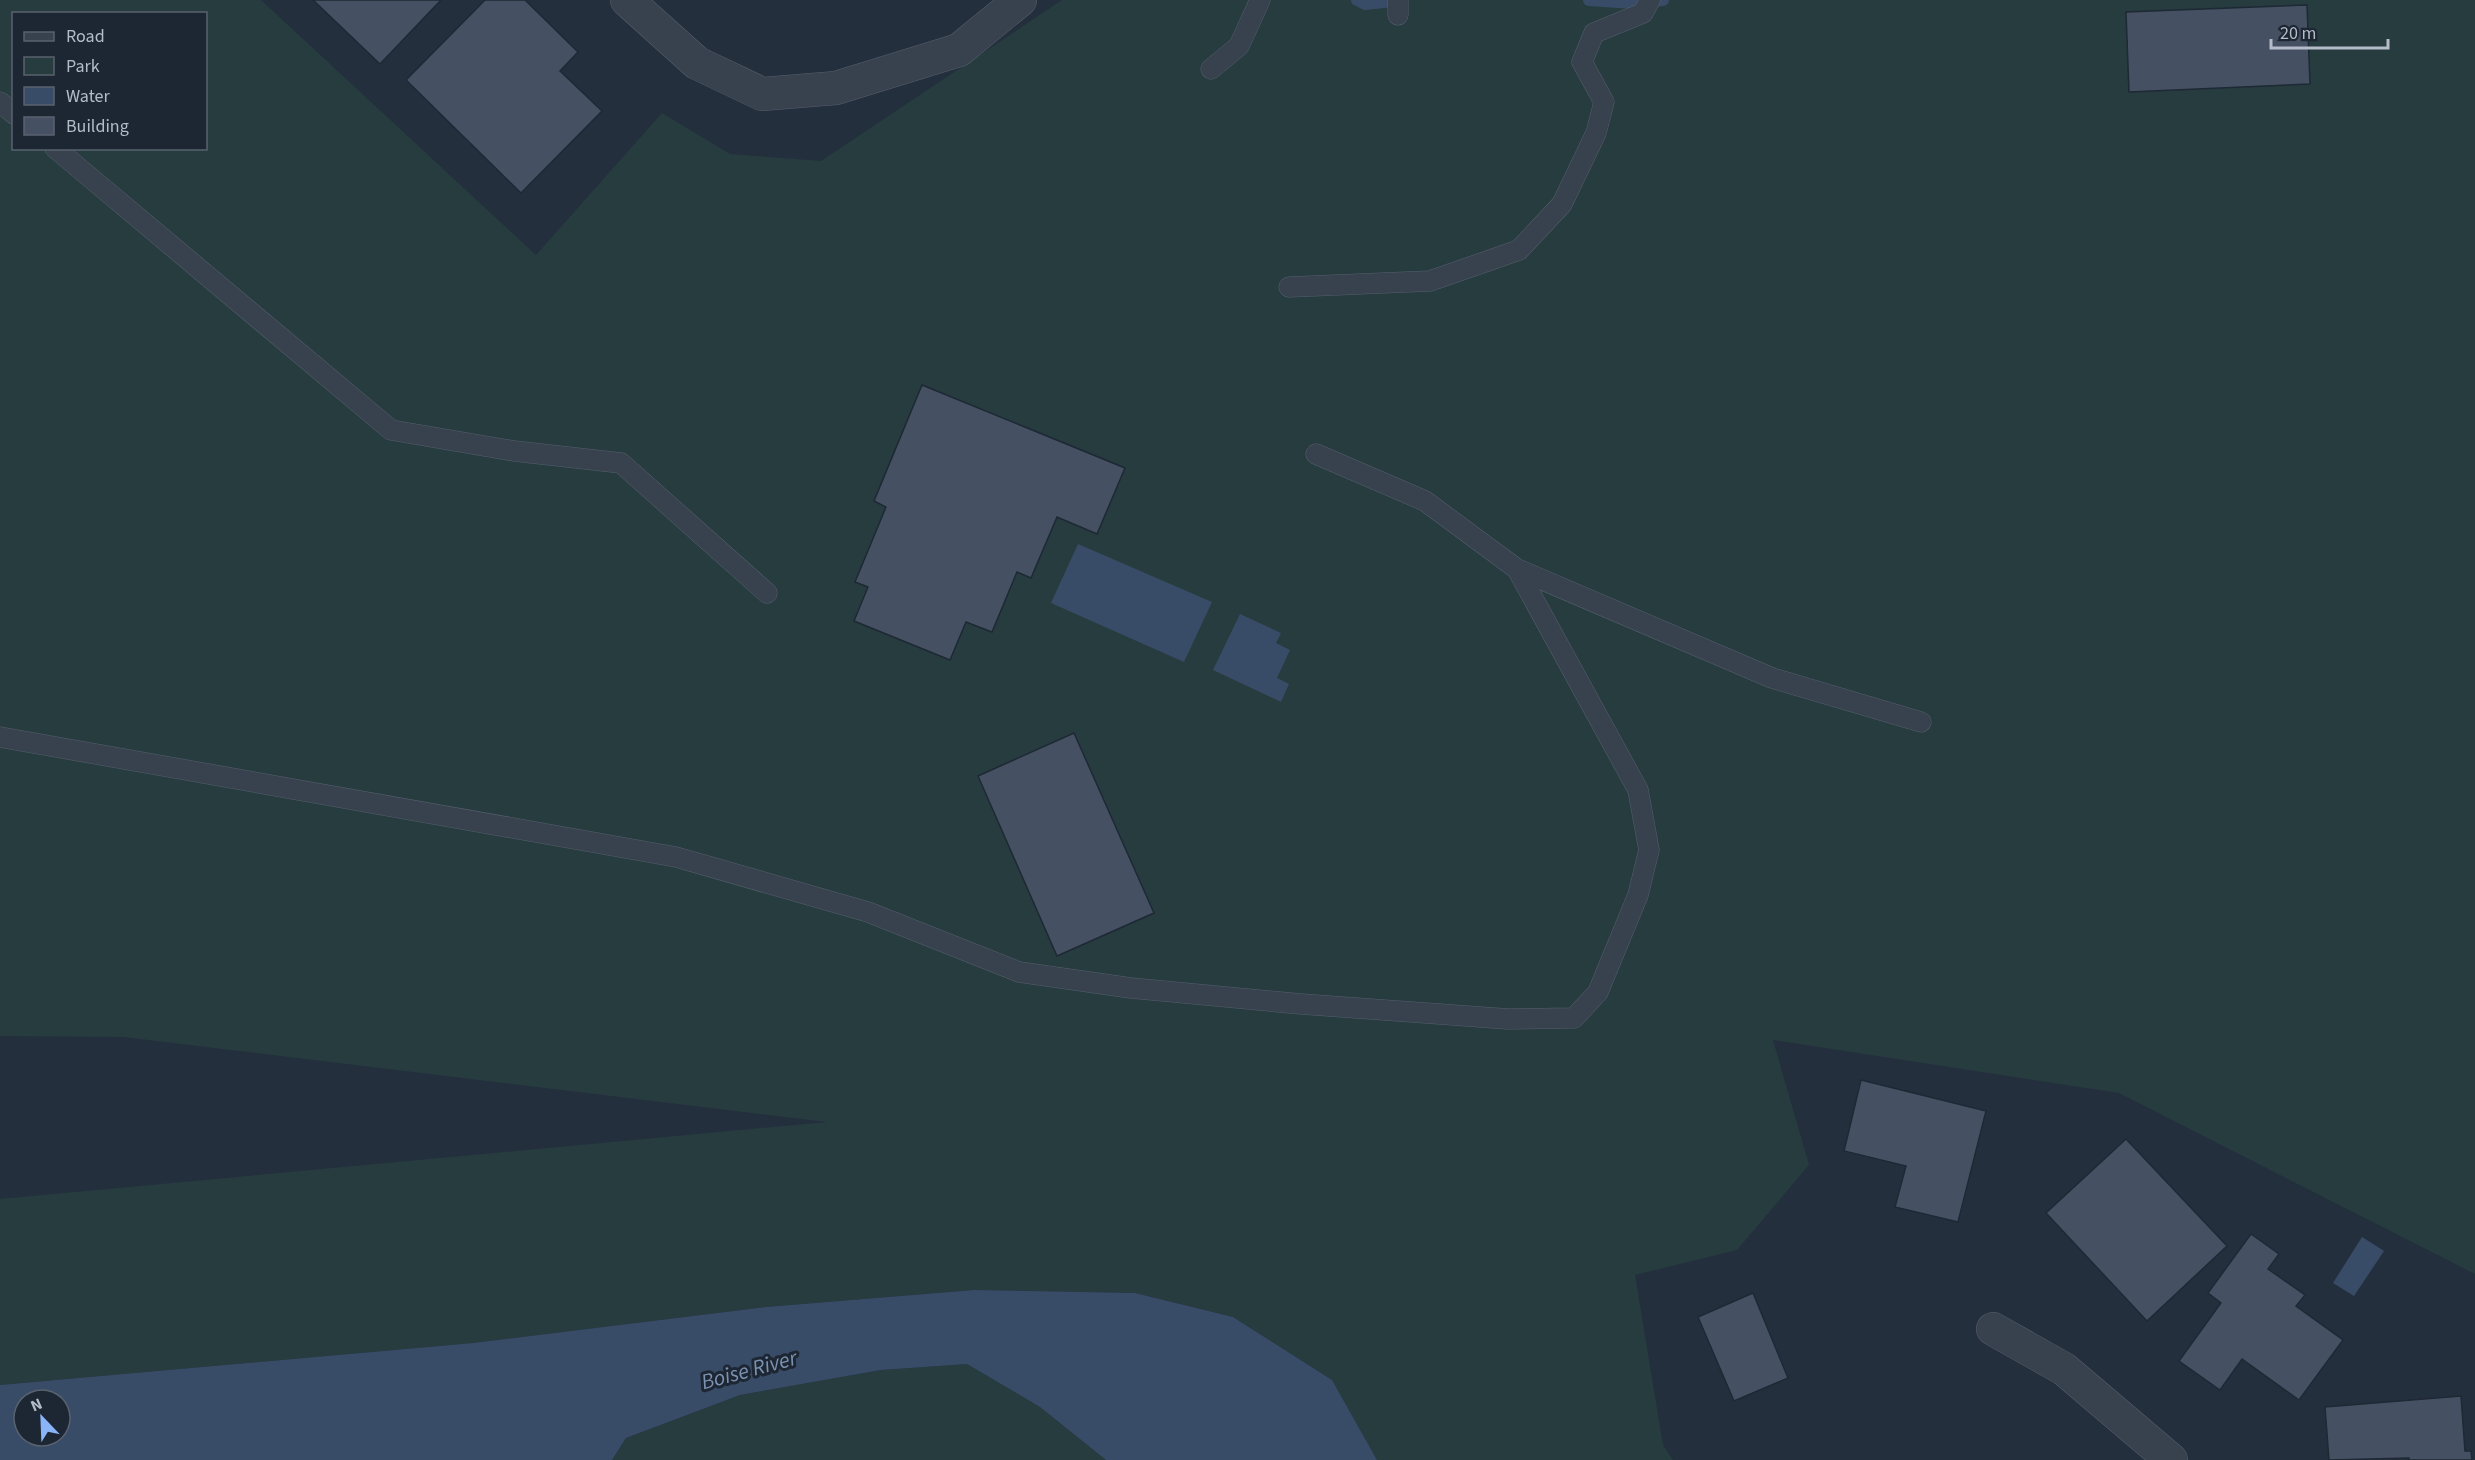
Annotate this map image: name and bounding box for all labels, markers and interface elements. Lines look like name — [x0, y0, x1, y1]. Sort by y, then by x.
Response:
legend — [12, 12, 207, 150]
scale bar — [2271, 12, 2388, 50]
text: 20 m — [2280, 21, 2316, 46]
text: Road — [66, 24, 105, 49]
text: Park — [66, 54, 100, 79]
text: Water — [66, 84, 110, 109]
text: Building — [66, 114, 129, 139]
water label: Boise River — [697, 1341, 802, 1398]
north arrow — [12, 1388, 72, 1448]
text: N — [27, 1393, 46, 1417]

